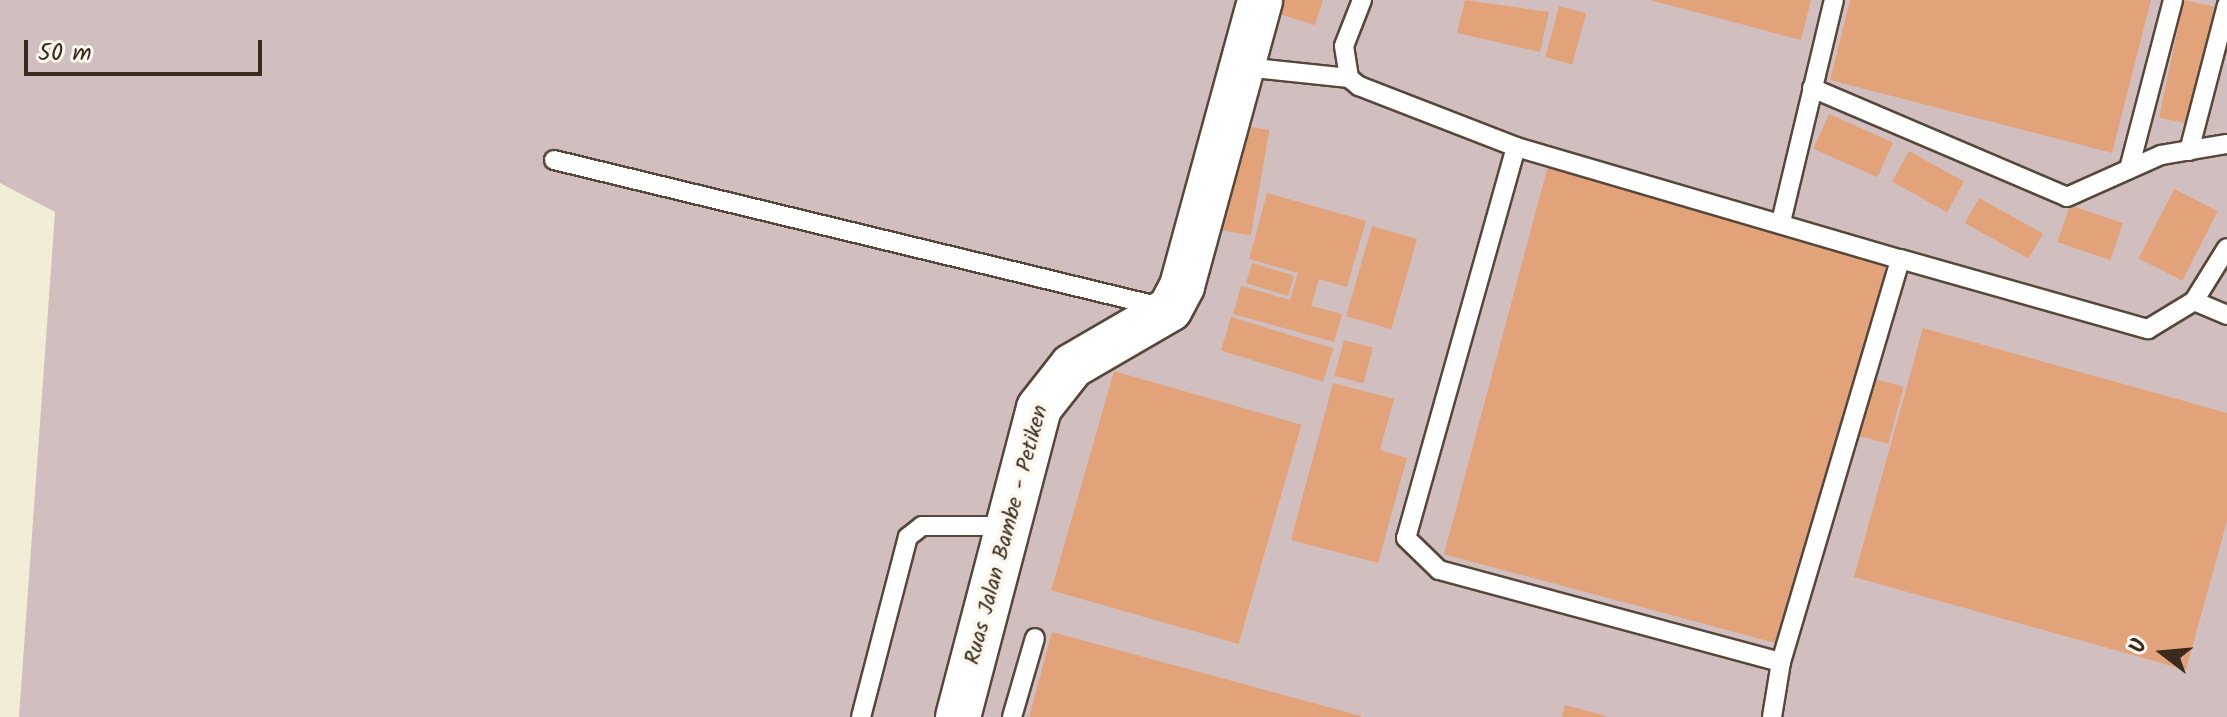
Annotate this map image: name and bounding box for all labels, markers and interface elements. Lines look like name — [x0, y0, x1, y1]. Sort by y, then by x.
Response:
scale bar — [28, 24, 266, 74]
text: 50 m — [38, 34, 92, 73]
street label: Ruas Jalan Bambe - Petiken — [960, 402, 1054, 668]
north arrow — [2123, 613, 2203, 693]
text: U — [2121, 635, 2158, 657]

